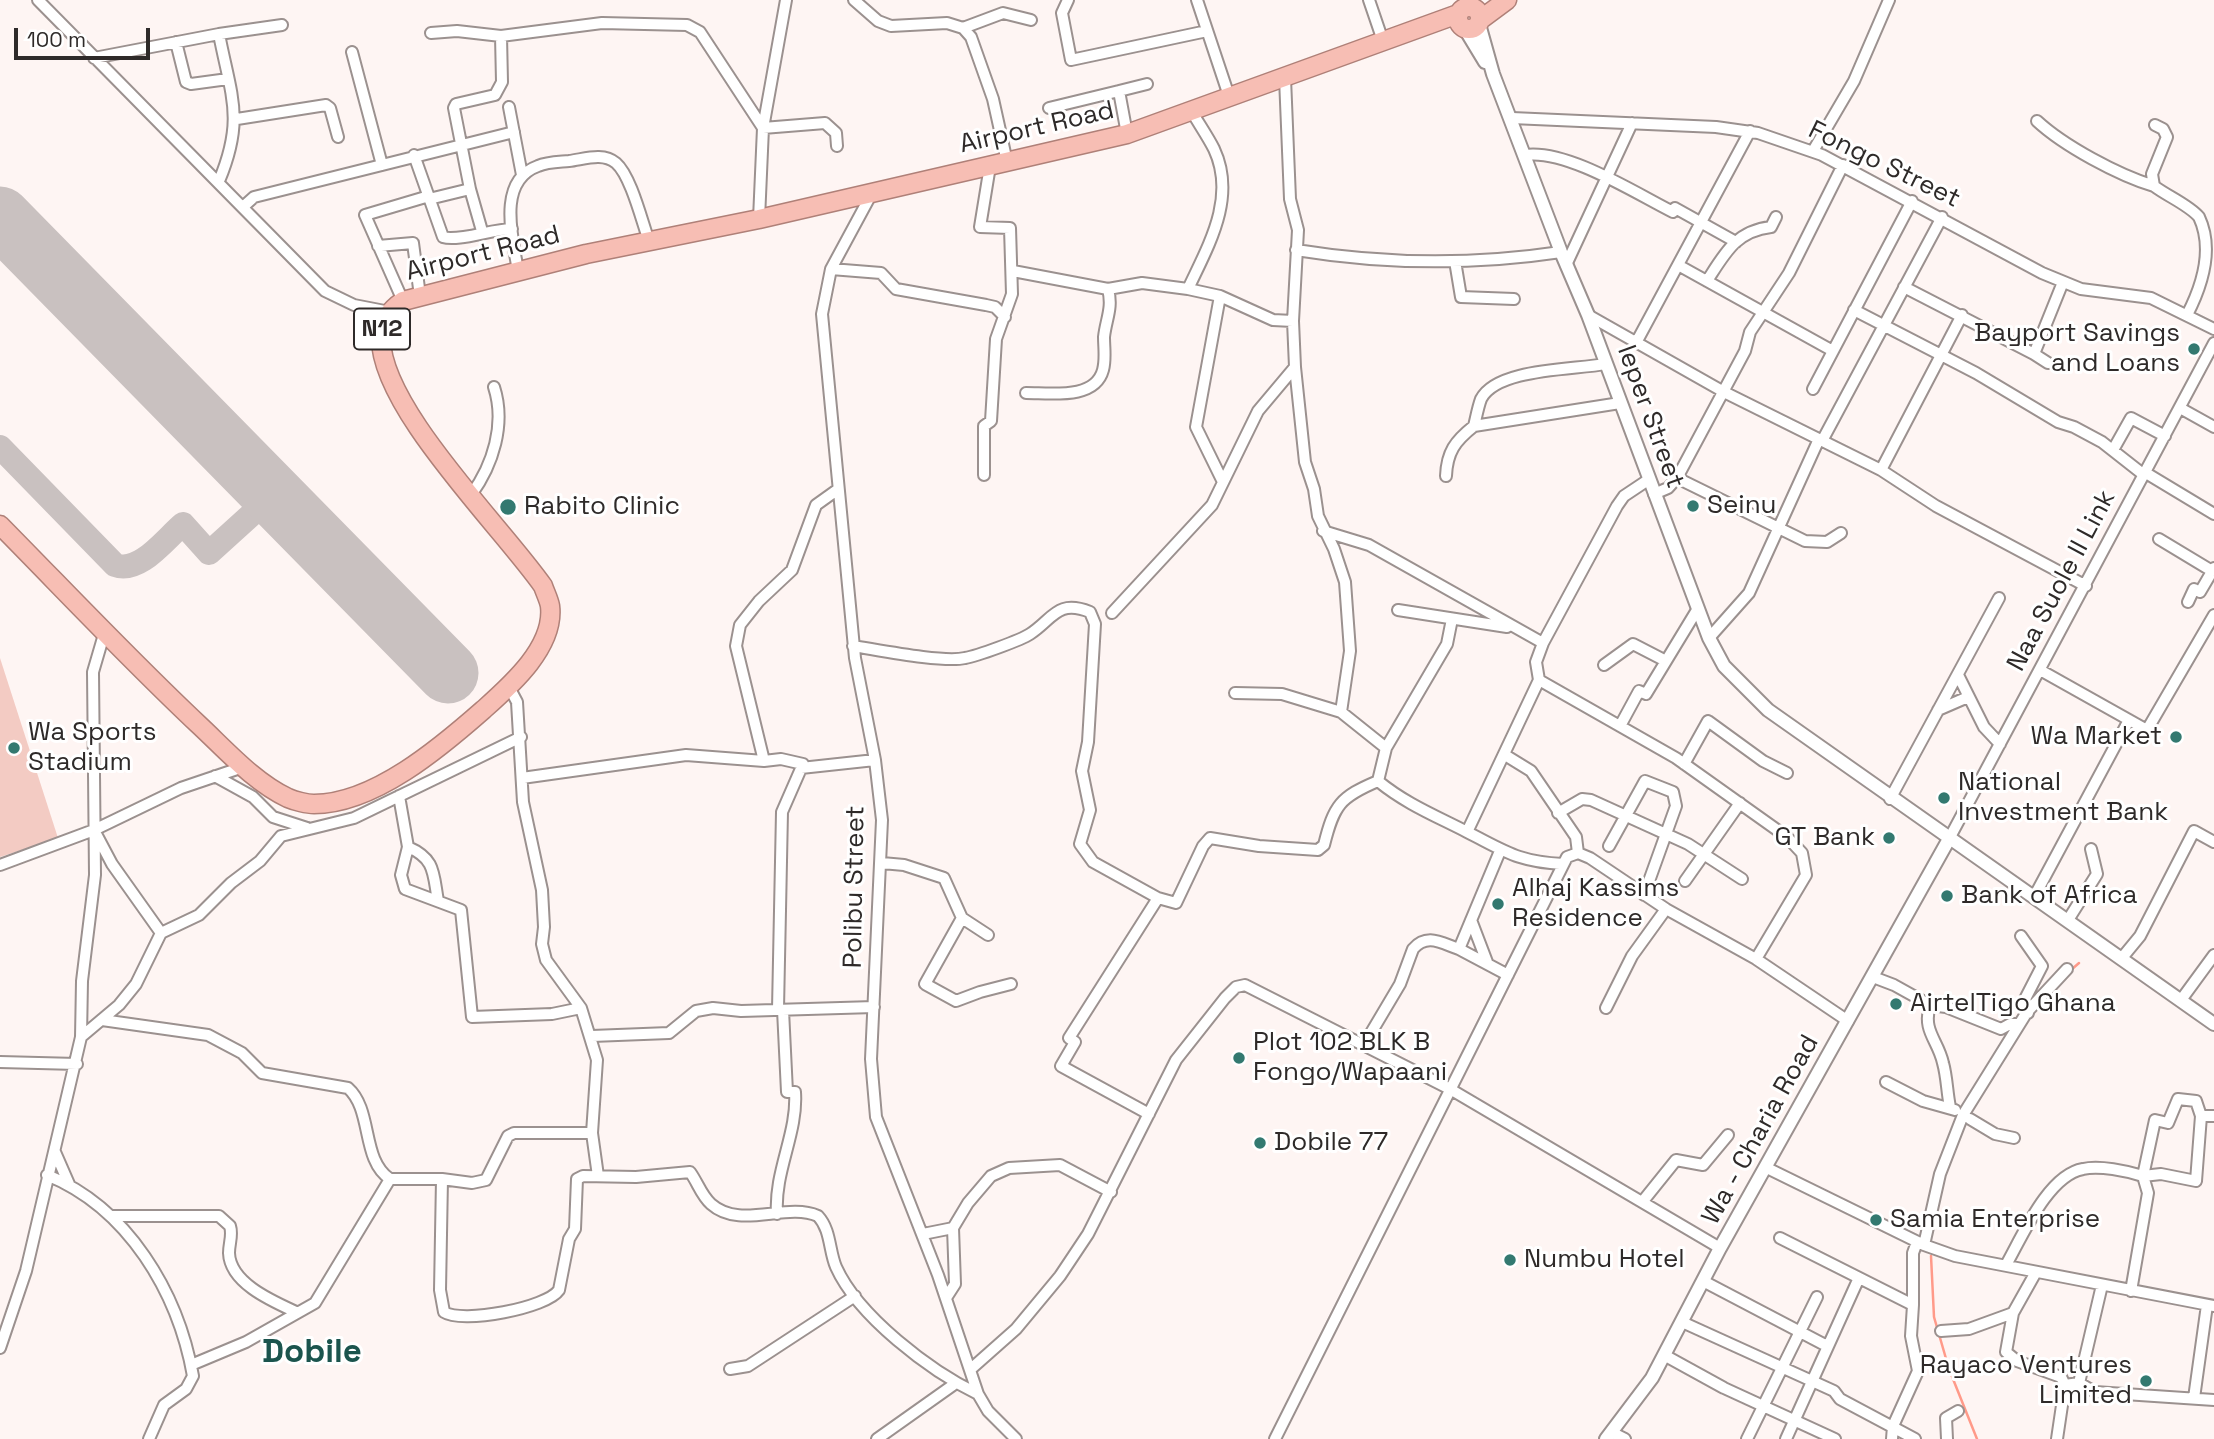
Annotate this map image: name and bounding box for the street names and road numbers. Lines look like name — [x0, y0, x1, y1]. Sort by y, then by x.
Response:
street label: Airport Road — [957, 95, 1117, 161]
street label: Fongo Street — [1803, 115, 1965, 215]
street label: Airport Road — [403, 220, 563, 288]
road number: N12 — [354, 308, 410, 350]
street label: Ieper Street — [1610, 341, 1690, 493]
street label: Naa Suole II Link — [2001, 485, 2123, 677]
street label: Polibu Street — [838, 805, 872, 969]
street label: Wa - Charia Road — [1696, 1030, 1826, 1230]

